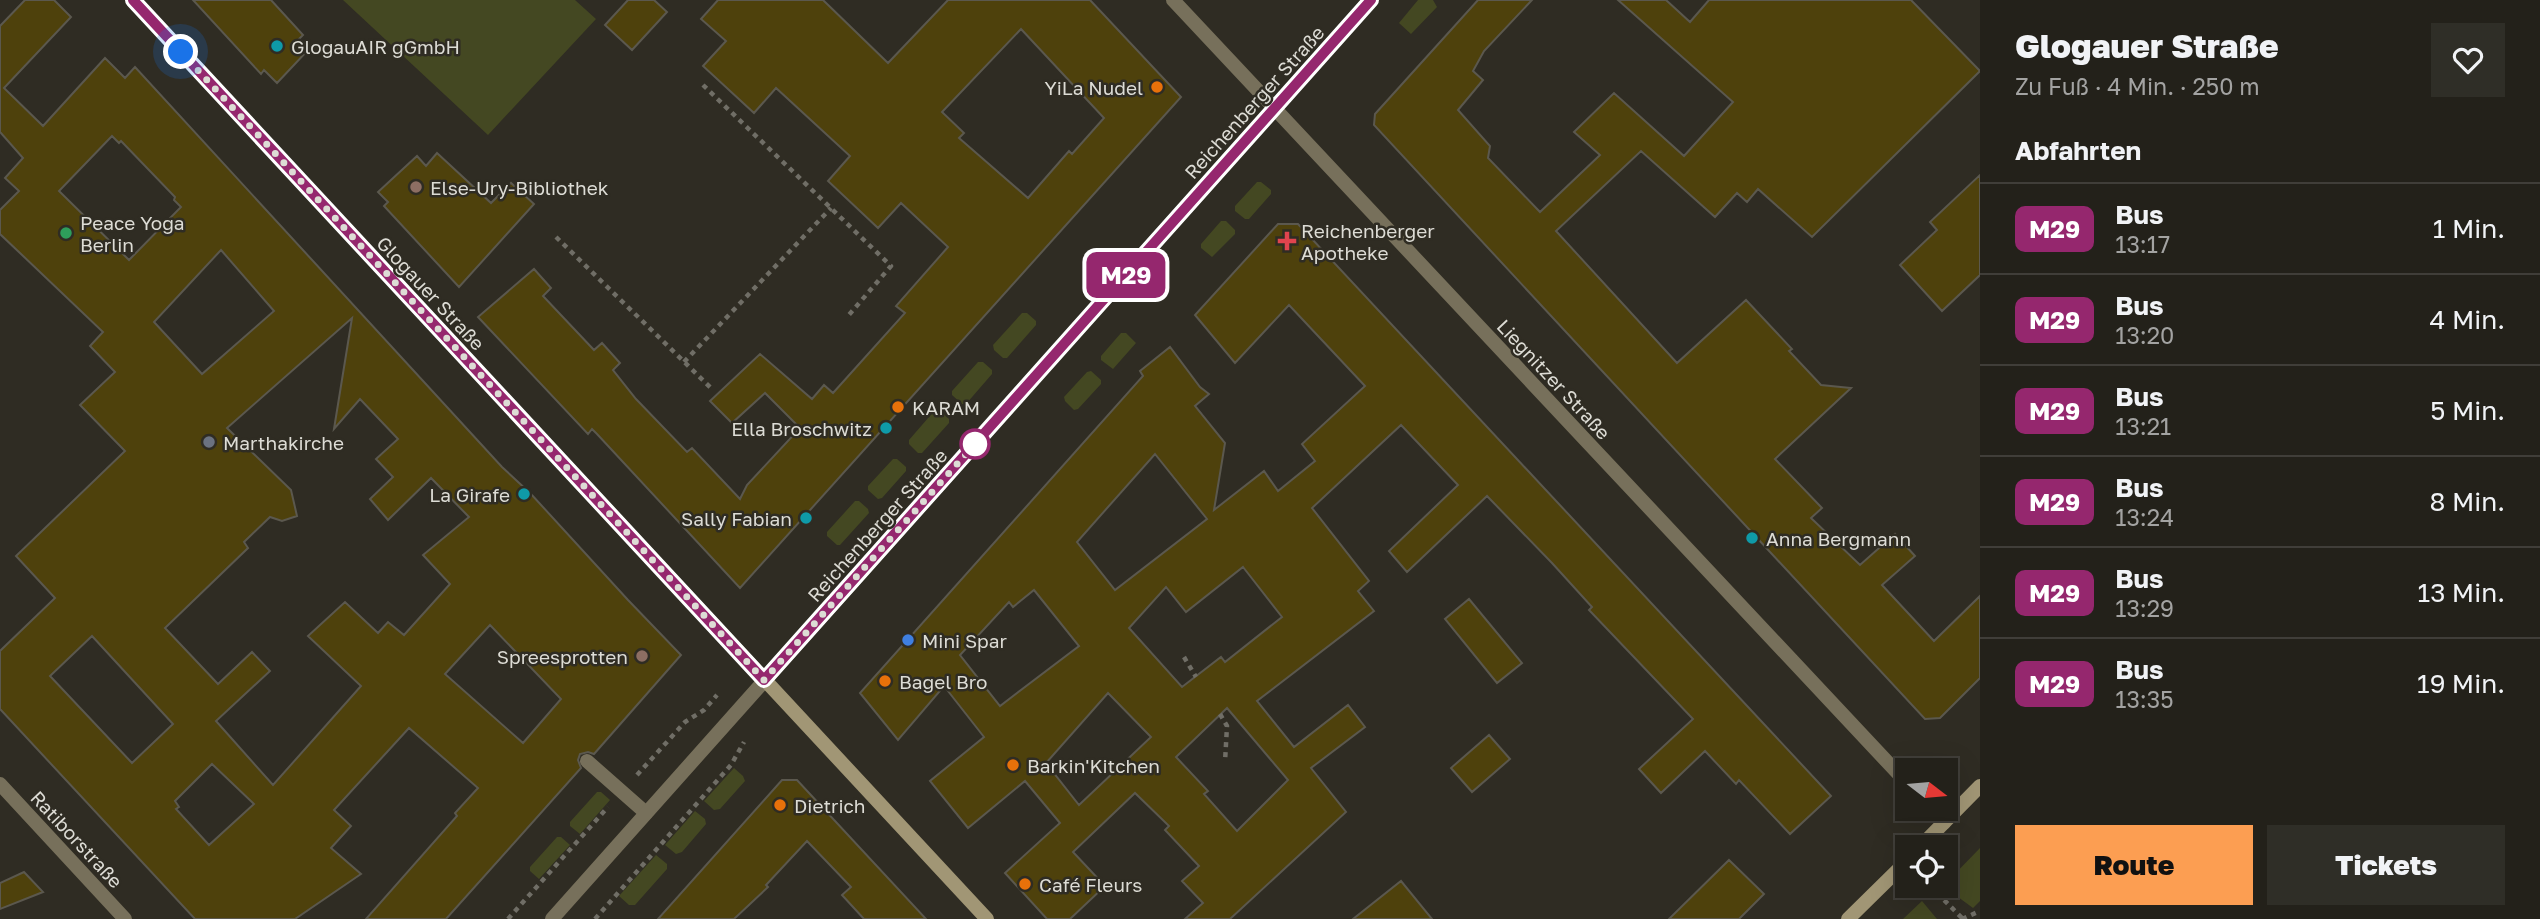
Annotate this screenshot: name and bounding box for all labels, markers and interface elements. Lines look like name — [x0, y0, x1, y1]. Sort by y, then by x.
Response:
street label: Reichenberger Straße — [1179, 21, 1329, 183]
button: heart — [2431, 23, 2505, 97]
text: Glogauer Straße — [2015, 26, 2279, 65]
your location — [163, 34, 198, 69]
place label: GlogauAIR gGmbH — [291, 35, 460, 58]
marker: GlogauAIR gGmbH — [269, 38, 285, 54]
text: Zu Fuß · 4 Min. · 250 m — [2015, 72, 2260, 100]
place label: YiLa Nudel — [1045, 76, 1143, 99]
marker: YiLa Nudel — [1149, 79, 1165, 95]
text: Abfahrten — [2015, 135, 2141, 166]
place label: Else-Ury-Bibliothek — [430, 176, 609, 199]
marker: Else-Ury-Bibliothek — [408, 179, 424, 195]
text: Bus — [2115, 199, 2164, 230]
place label: Peace Yoga Berlin — [80, 211, 185, 256]
text: 1 Min. — [2433, 213, 2505, 244]
text: M29 — [2029, 214, 2080, 243]
place label: Reichenberger Apotheke — [1301, 219, 1435, 264]
marker: Peace Yoga Berlin — [58, 225, 74, 241]
text: 13:17 — [2115, 230, 2170, 258]
street label: Glogauer Straße — [372, 231, 490, 355]
marker: Reichenberger Apotheke — [1279, 233, 1295, 249]
line badge: M29 — [1086, 252, 1166, 298]
text: M29 — [1100, 260, 1152, 289]
text: Bus — [2115, 290, 2164, 321]
text: 4 Min. — [2430, 304, 2505, 335]
text: M29 — [2029, 305, 2080, 334]
street label: Liegnitzer Straße — [1493, 314, 1615, 444]
text: 13:20 — [2115, 321, 2174, 349]
text: Bus — [2115, 381, 2164, 412]
text: 5 Min. — [2430, 395, 2505, 426]
place label: KARAM — [912, 396, 980, 419]
text: M29 — [2029, 396, 2080, 425]
marker: KARAM — [890, 399, 906, 415]
text: 13:21 — [2115, 412, 2171, 440]
place label: Ella Broschwitz — [731, 417, 872, 440]
marker: Ella Broschwitz — [878, 420, 894, 436]
unlabelled marker — [960, 429, 990, 459]
place label: Marthakirche — [223, 431, 344, 454]
marker: Marthakirche — [201, 434, 217, 450]
street label: Reichenberger Straße — [802, 444, 952, 606]
text: Bus — [2115, 472, 2164, 503]
place label: La Girafe — [429, 483, 510, 506]
marker: La Girafe — [516, 486, 532, 502]
text: 8 Min. — [2430, 486, 2505, 517]
text: M29 — [2029, 487, 2080, 516]
text: 13:24 — [2115, 503, 2174, 531]
place label: Sally Fabian — [681, 507, 792, 530]
marker: Sally Fabian — [798, 510, 814, 526]
place label: Anna Bergmann — [1766, 527, 1911, 550]
marker: Anna Bergmann — [1744, 530, 1760, 546]
text: Bus — [2115, 563, 2164, 594]
text: 13 Min. — [2418, 577, 2505, 608]
text: M29 — [2029, 578, 2080, 607]
text: 13:29 — [2115, 594, 2174, 622]
place label: Mini Spar — [922, 629, 1008, 652]
marker: Mini Spar — [900, 632, 916, 648]
place label: Spreesprotten — [497, 645, 628, 668]
marker: Spreesprotten — [634, 648, 650, 664]
text: Bus — [2115, 654, 2164, 685]
text: 19 Min. — [2417, 668, 2505, 699]
text: M29 — [2029, 669, 2080, 698]
place label: Bagel Bro — [899, 670, 987, 693]
marker: Bagel Bro — [877, 673, 893, 689]
text: 13:35 — [2115, 685, 2174, 713]
place label: Barkin'Kitchen — [1027, 754, 1160, 777]
marker: Barkin'Kitchen — [1005, 757, 1021, 773]
north arrow — [1895, 758, 1958, 821]
map controls — [1895, 758, 1958, 898]
street label: Ratiborstraße — [26, 786, 128, 892]
place label: Dietrich — [794, 794, 866, 817]
marker: Dietrich — [772, 797, 788, 813]
button: Route — [2015, 825, 2253, 905]
button: Tickets — [2267, 825, 2505, 905]
button: locate — [1895, 835, 1958, 898]
place label: Café Fleurs — [1039, 873, 1142, 896]
marker: Café Fleurs — [1017, 876, 1033, 892]

